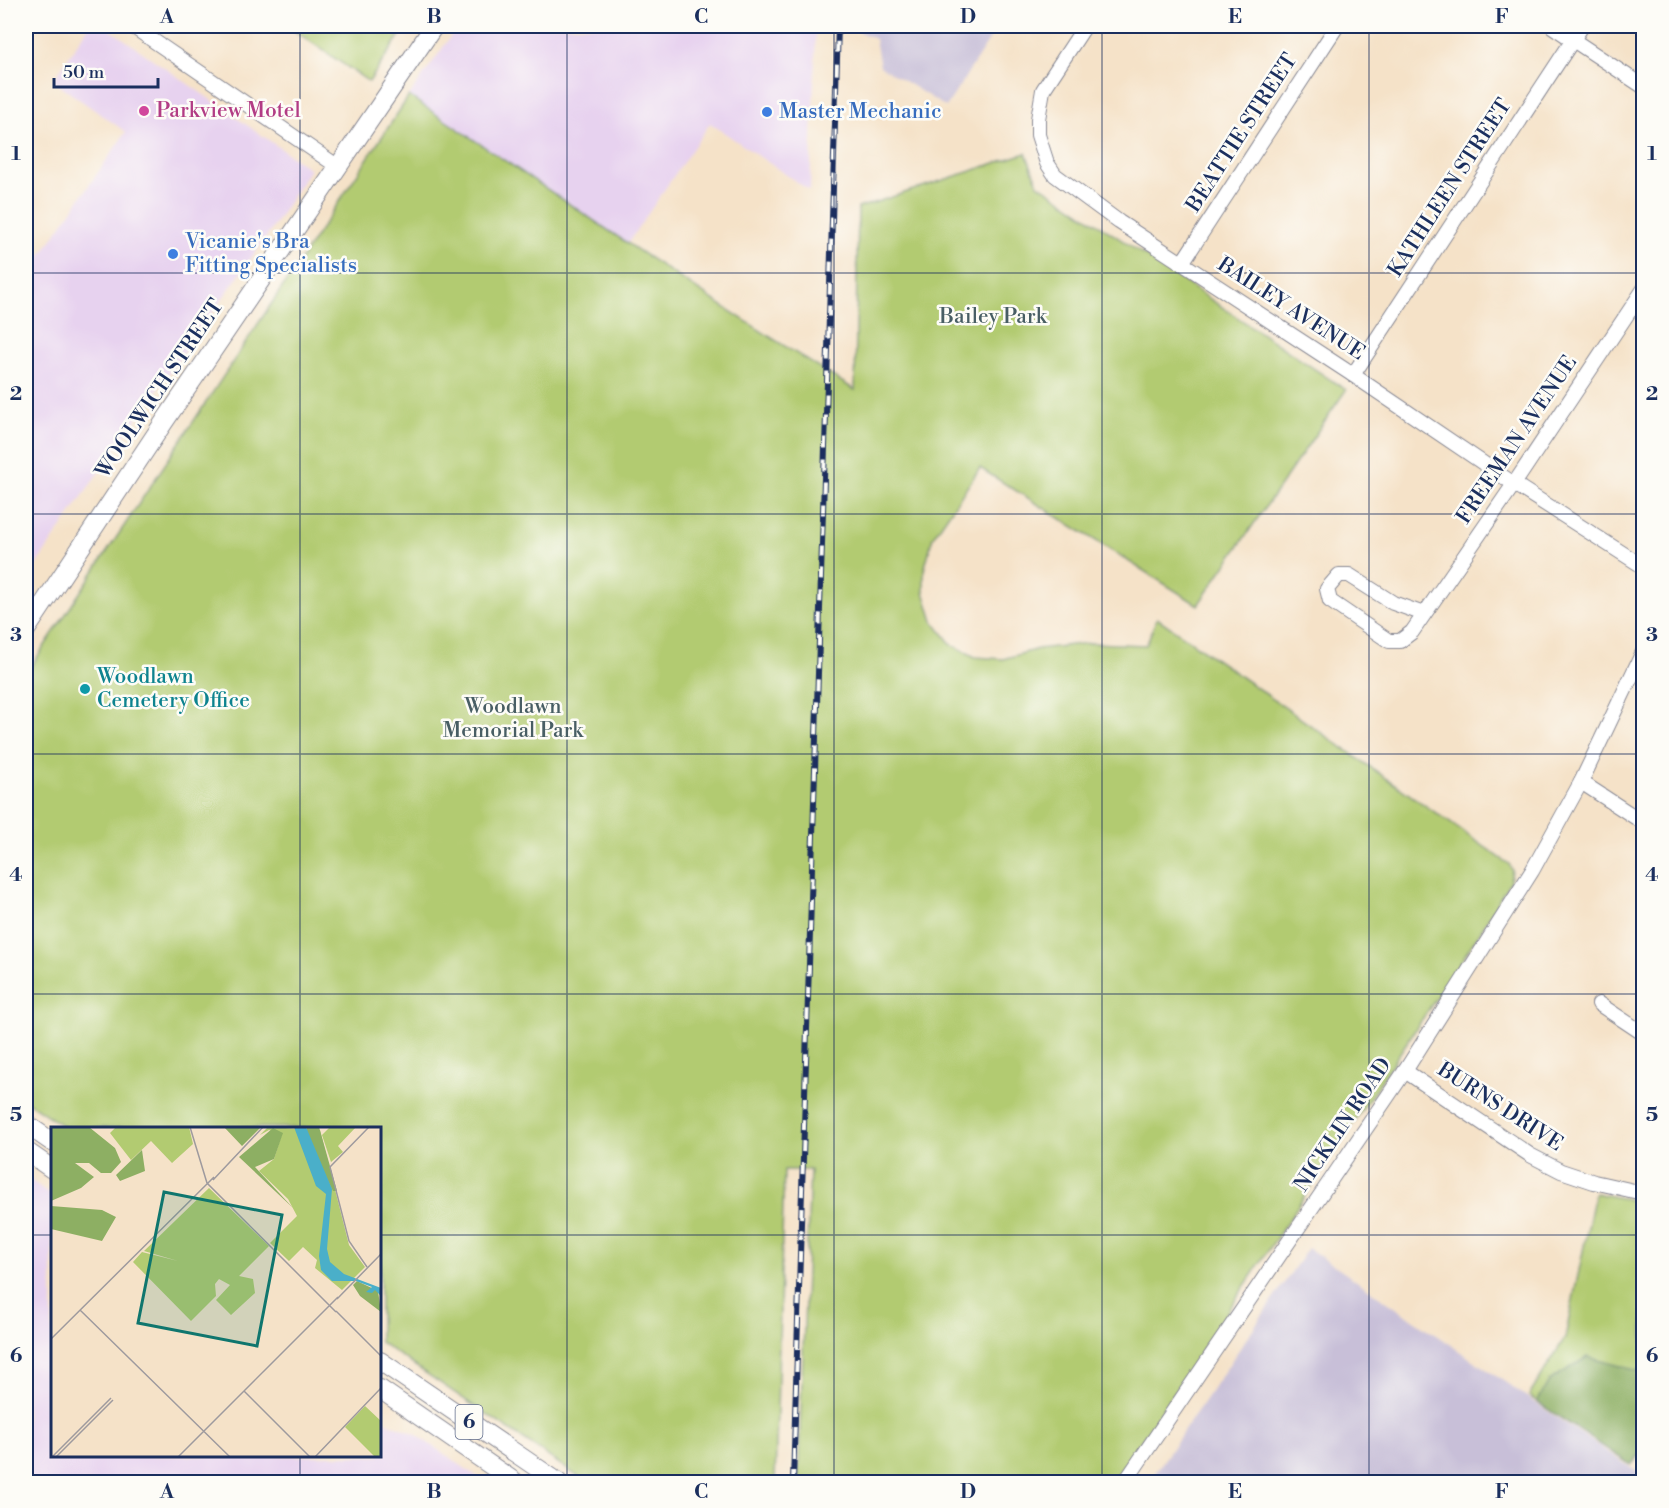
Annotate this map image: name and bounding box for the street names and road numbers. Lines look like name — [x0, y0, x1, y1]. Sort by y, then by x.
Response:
street label: BEATTIE STREET — [1180, 49, 1303, 218]
street label: KATHLEEN STREET — [1383, 94, 1518, 282]
street label: BAILEY AVENUE — [1212, 251, 1369, 366]
street label: WOOLWICH STREET — [90, 294, 230, 484]
street label: FREEMAN AVENUE — [1451, 351, 1583, 529]
street label: NICKLIN ROAD — [1289, 1053, 1397, 1197]
street label: BURNS DRIVE — [1432, 1056, 1568, 1157]
road number: 6 — [456, 1405, 482, 1439]

